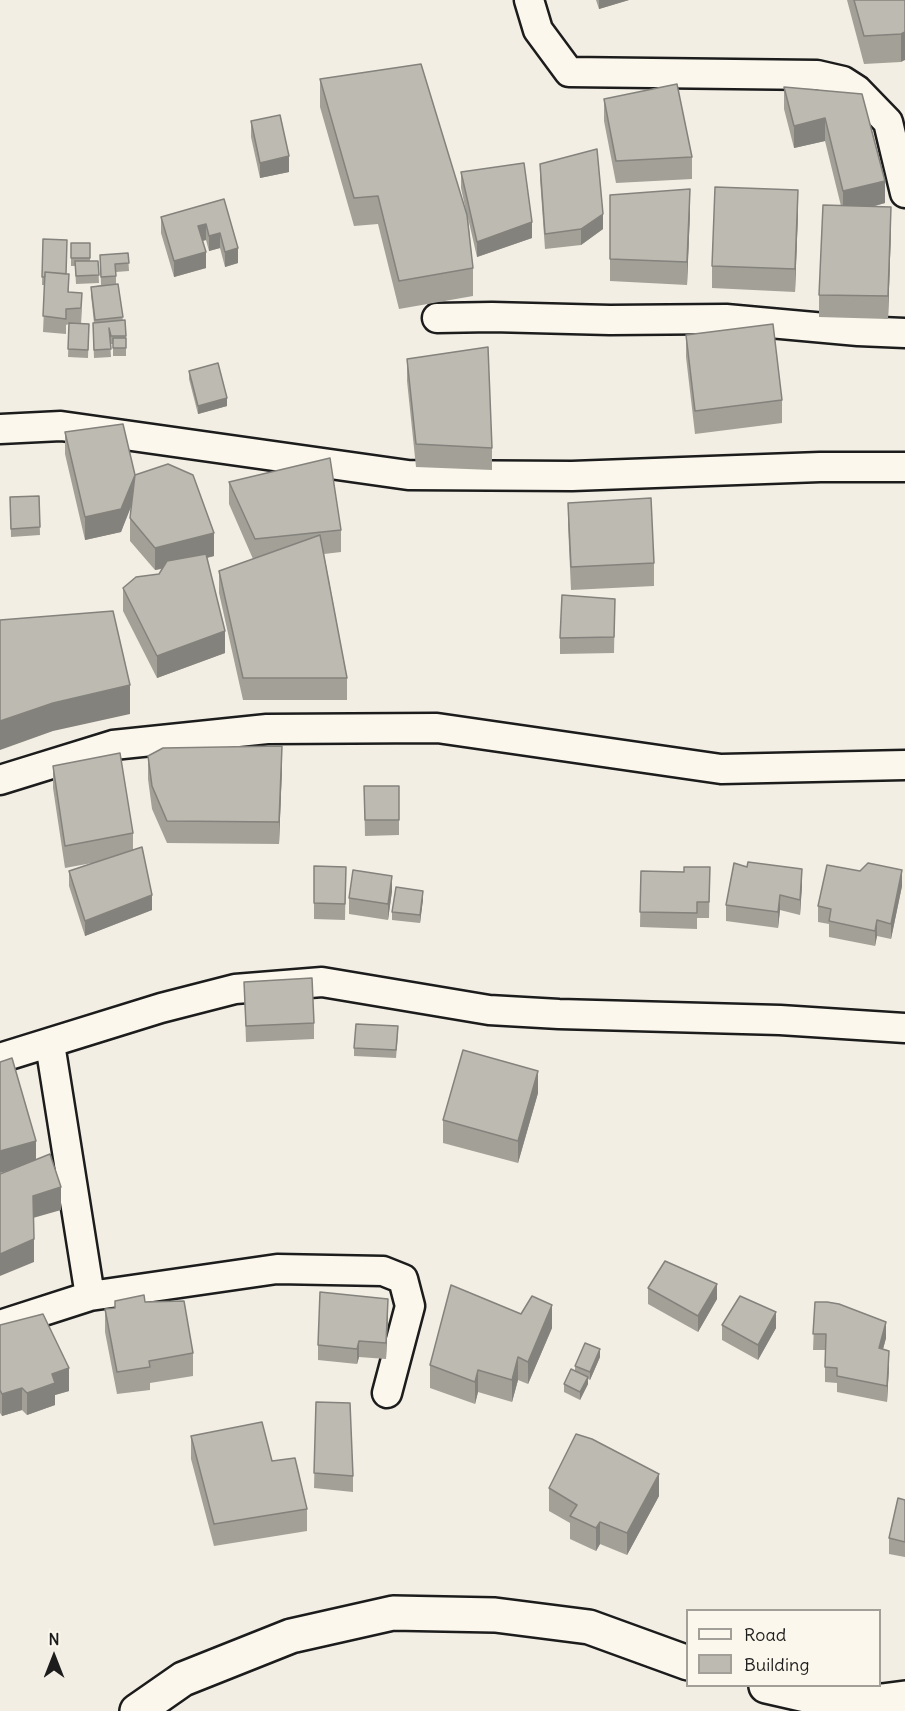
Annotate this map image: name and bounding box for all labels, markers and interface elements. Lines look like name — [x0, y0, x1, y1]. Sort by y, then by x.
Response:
legend — [686, 1609, 881, 1687]
text: Road — [744, 1623, 786, 1646]
north arrow — [24, 1627, 84, 1687]
text: N — [48, 1629, 60, 1649]
text: Building — [744, 1653, 809, 1676]

